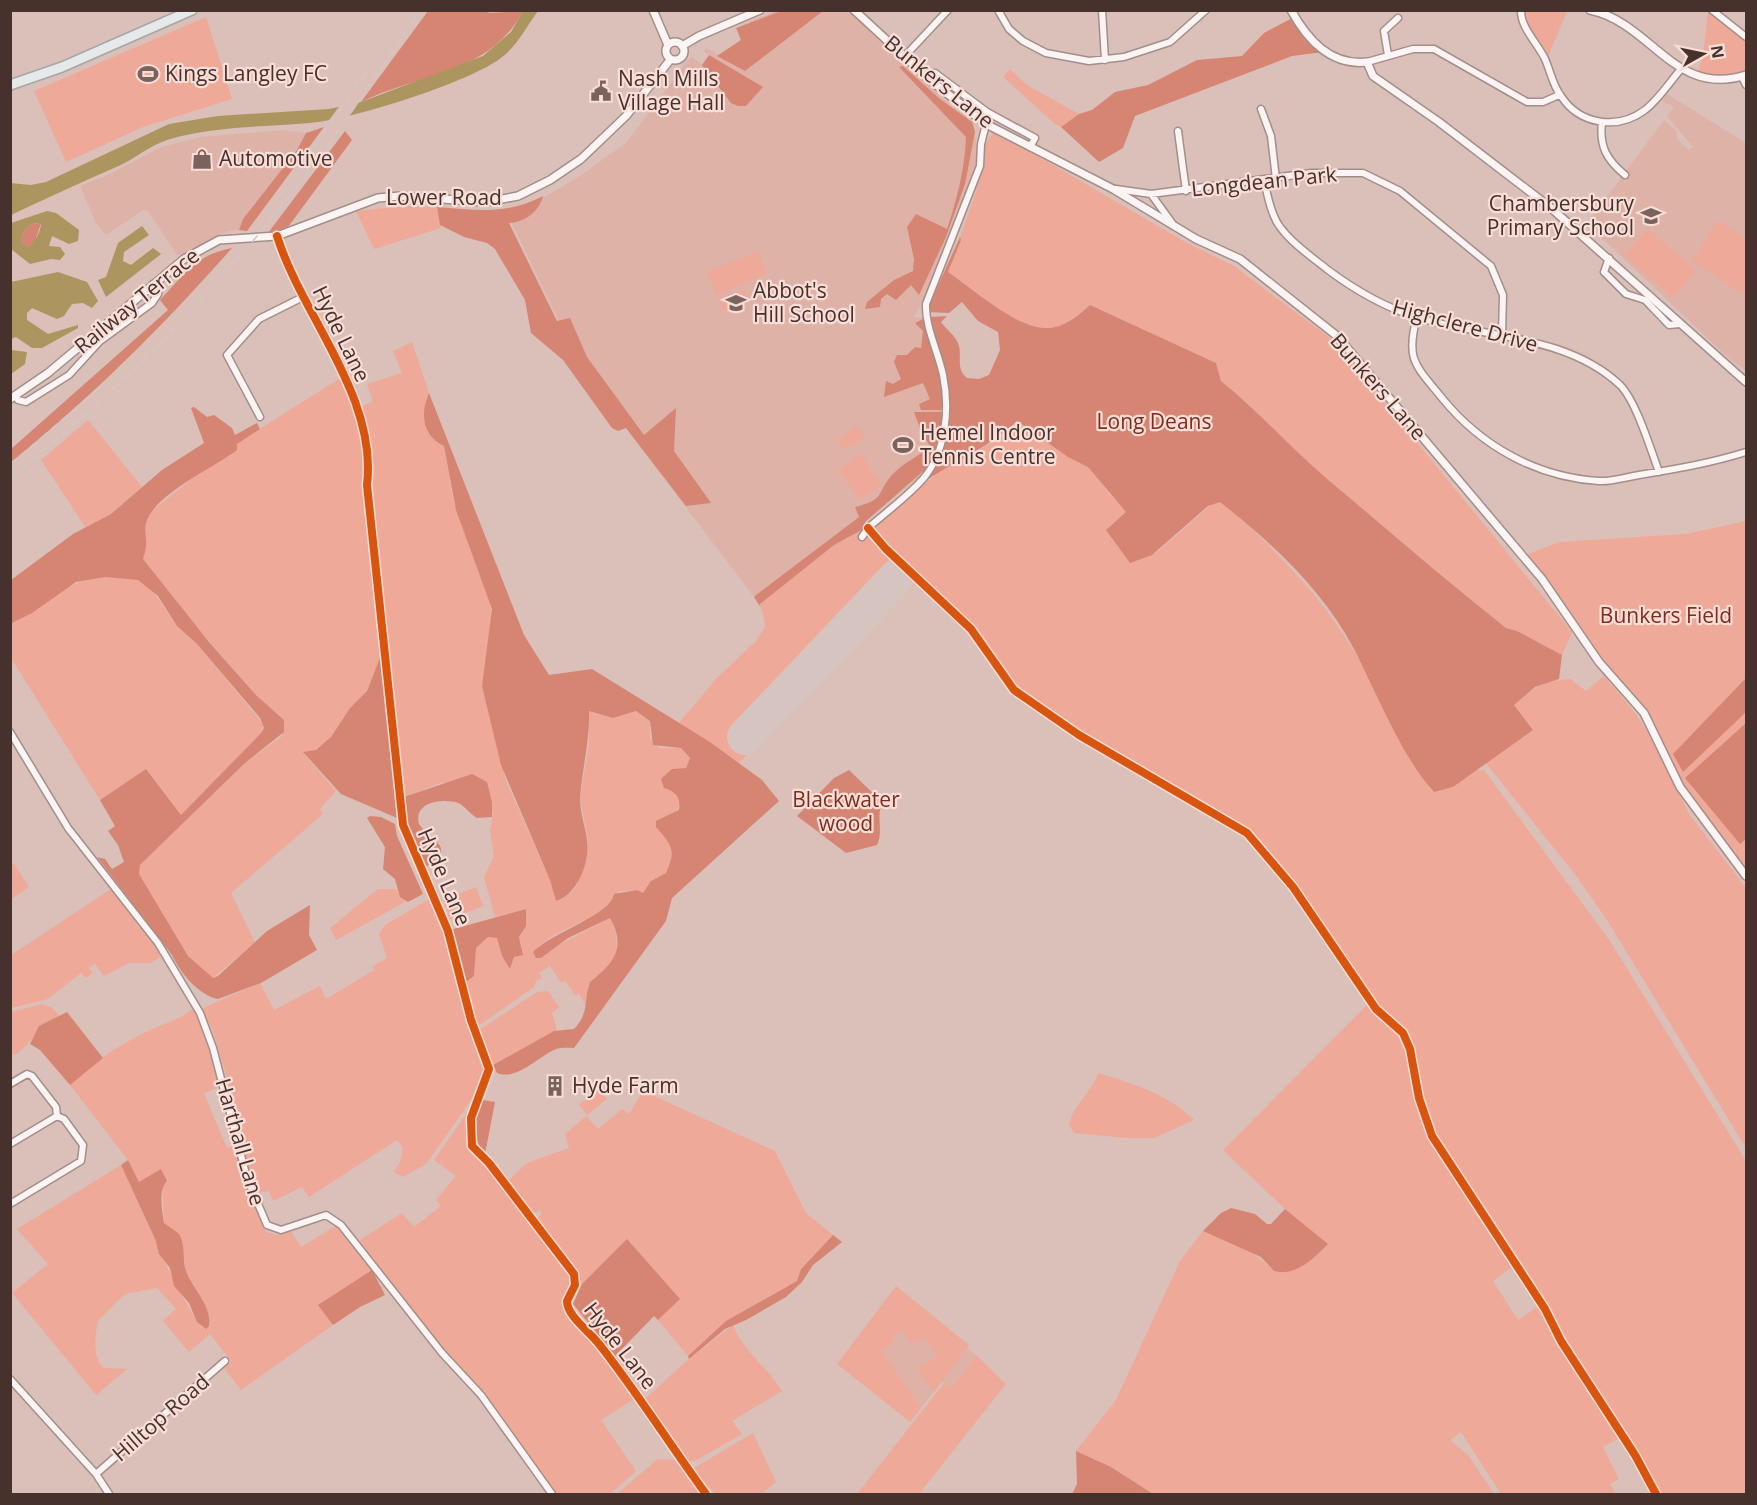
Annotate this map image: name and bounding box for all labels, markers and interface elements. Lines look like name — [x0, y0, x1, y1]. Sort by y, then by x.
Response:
north arrow — [1673, 24, 1733, 84]
street label: Bunkers Lane — [879, 28, 1000, 134]
text: N — [1706, 44, 1730, 60]
place label: Kings Langley FC — [165, 59, 327, 87]
sports icon: Kings Langley FC — [136, 62, 160, 86]
place label: Nash Mills Village Hall — [618, 64, 725, 116]
public building icon: Nash Mills Village Hall — [589, 79, 613, 103]
place label: Automotive — [219, 144, 332, 172]
shop icon: Automotive — [190, 147, 214, 171]
street label: Longdean Park — [1190, 159, 1338, 203]
street label: Lower Road — [386, 183, 502, 211]
place label: Chambersbury Primary School — [1487, 189, 1634, 241]
school or university icon: Chambersbury Primary School — [1639, 204, 1663, 228]
street label: Railway Terrace — [68, 241, 205, 359]
place label: Abbot's Hill School — [753, 276, 855, 328]
street label: Hyde Lane — [307, 281, 377, 386]
school or university icon: Abbot's Hill School — [724, 291, 748, 315]
street label: Highclere Drive — [1389, 292, 1541, 358]
street label: Bunkers Lane — [1324, 327, 1433, 446]
park label: Long Deans — [1097, 407, 1211, 435]
place label: Hemel Indoor Tennis Centre — [920, 418, 1056, 470]
sports icon: Hemel Indoor Tennis Centre — [891, 433, 915, 457]
park label: Bunkers Field — [1600, 601, 1732, 629]
park label: Blackwater wood — [792, 785, 900, 837]
street label: Hyde Lane — [412, 824, 478, 930]
place label: Hyde Farm — [572, 1071, 679, 1099]
building icon: Hyde Farm — [543, 1074, 567, 1098]
street label: Harthall Lane — [209, 1075, 272, 1209]
street label: Hyde Lane — [578, 1296, 664, 1395]
street label: Hilltop Road — [106, 1367, 215, 1467]

